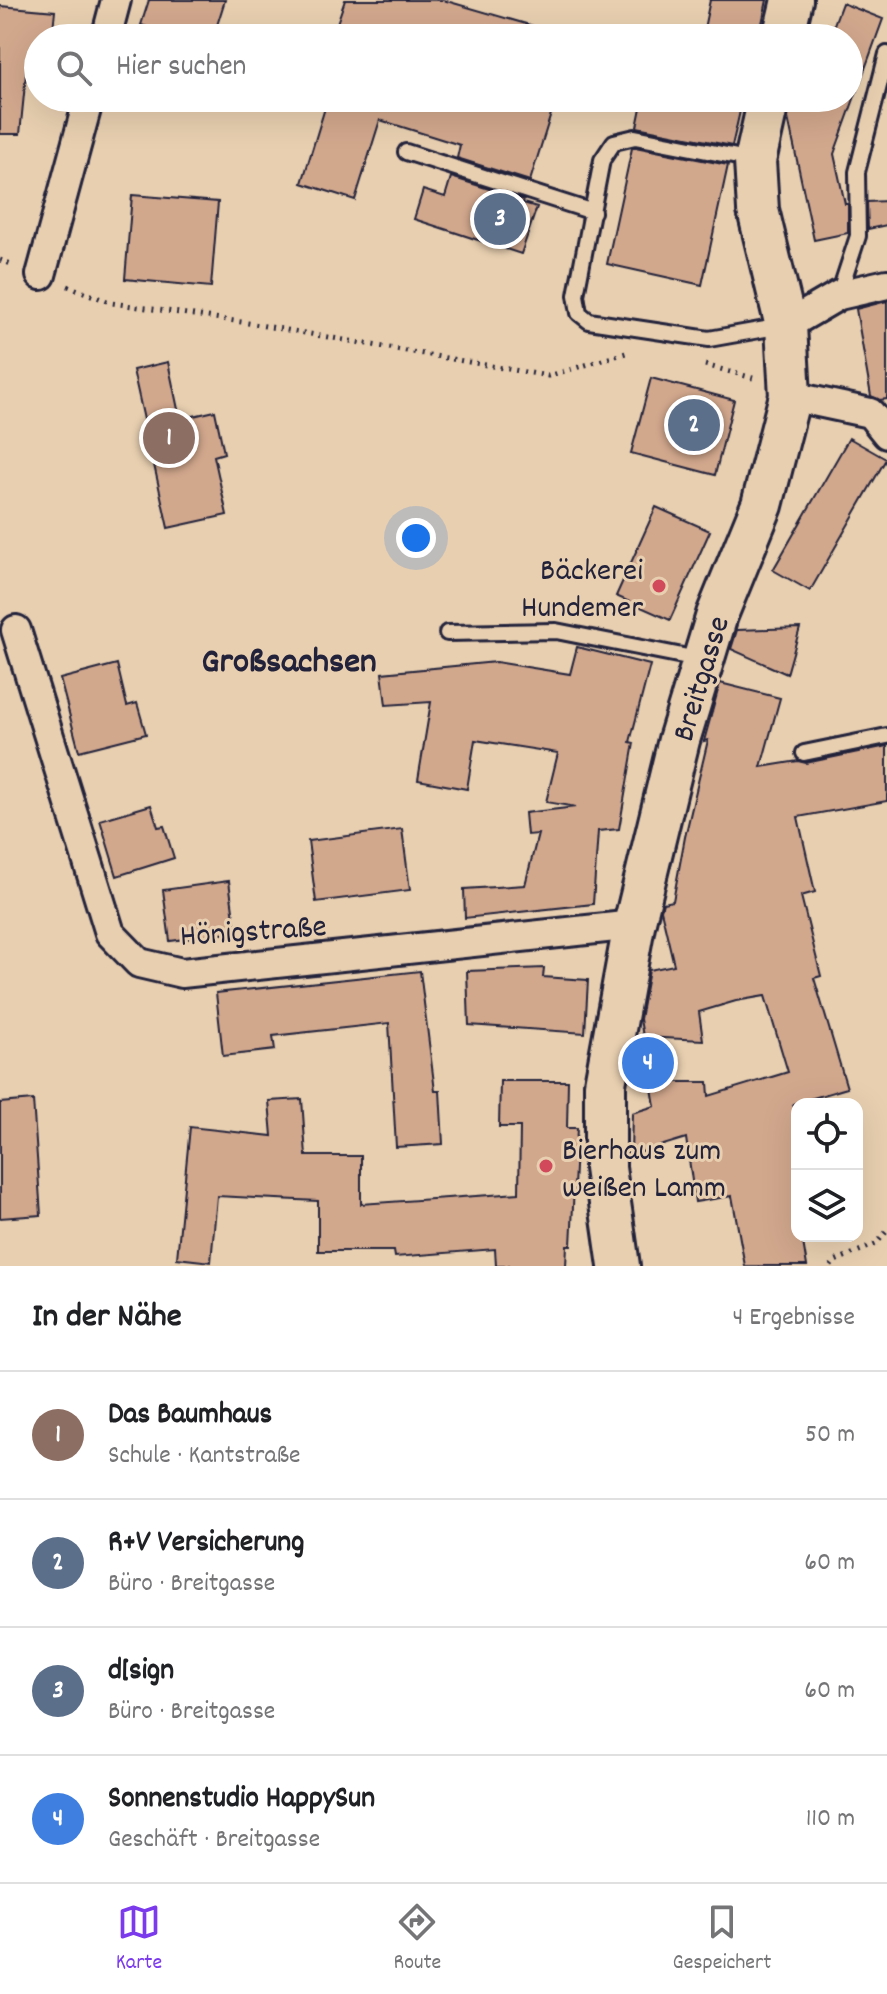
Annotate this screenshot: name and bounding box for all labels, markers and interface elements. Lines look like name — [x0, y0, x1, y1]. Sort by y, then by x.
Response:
search box — [24, 24, 863, 112]
icon: search — [52, 46, 96, 90]
text: Hier suchen — [116, 47, 246, 90]
pin: 3 — [474, 189, 526, 249]
pin: 2 — [668, 395, 720, 455]
pin: 1 — [143, 408, 195, 468]
your location — [396, 518, 436, 558]
place label: Bäckerei Hundemer — [521, 550, 643, 633]
marker: Bäckerei Hundemer — [650, 577, 668, 595]
street label: Breitgasse — [663, 611, 745, 748]
district label: Großsachsen — [201, 638, 377, 690]
street label: Hönigstraße — [179, 906, 328, 962]
pin: 4 — [622, 1033, 674, 1093]
map controls — [791, 1098, 863, 1242]
button: locate — [791, 1098, 863, 1170]
place label: Bierhaus zum weißen Lamm — [562, 1130, 726, 1213]
marker: Bierhaus zum weißen Lamm — [537, 1157, 555, 1175]
button: layers — [791, 1170, 863, 1242]
text: In der Nähe — [32, 1294, 182, 1343]
text: 4 Ergebnisse — [733, 1300, 855, 1337]
text: Das Baumhaus — [108, 1395, 272, 1438]
text: 1 — [55, 1417, 61, 1454]
text: 50 m — [805, 1417, 855, 1454]
text: Schule · Kantstraße — [108, 1438, 301, 1475]
text: R+V Versicherung — [108, 1523, 304, 1566]
text: 2 — [52, 1545, 64, 1582]
text: 60 m — [804, 1545, 855, 1582]
text: Büro · Breitgasse — [108, 1566, 275, 1603]
text: d[sign — [108, 1651, 174, 1694]
text: 3 — [52, 1673, 64, 1710]
text: 60 m — [804, 1673, 855, 1710]
text: Büro · Breitgasse — [108, 1694, 275, 1731]
text: Sonnenstudio HappySun — [108, 1779, 375, 1822]
text: 4 — [53, 1801, 63, 1838]
text: 110 m — [806, 1801, 855, 1838]
text: Geschäft · Breitgasse — [108, 1822, 320, 1859]
tab: Karte — [116, 1900, 162, 1979]
tab: Route — [393, 1900, 441, 1979]
tab: Gespeichert — [673, 1900, 771, 1979]

